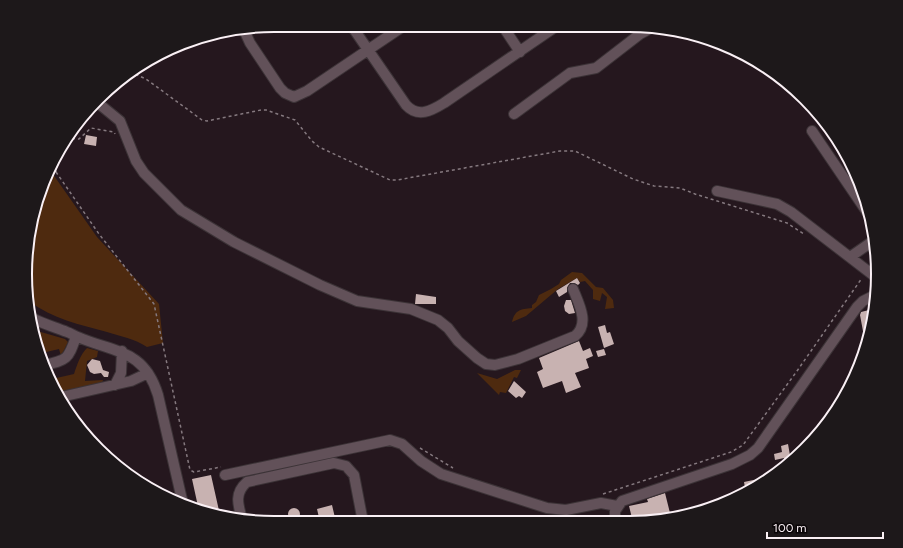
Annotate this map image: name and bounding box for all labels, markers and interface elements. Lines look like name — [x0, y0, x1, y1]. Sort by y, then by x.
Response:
scale bar — [767, 514, 883, 540]
text: 100 m — [773, 521, 807, 535]

